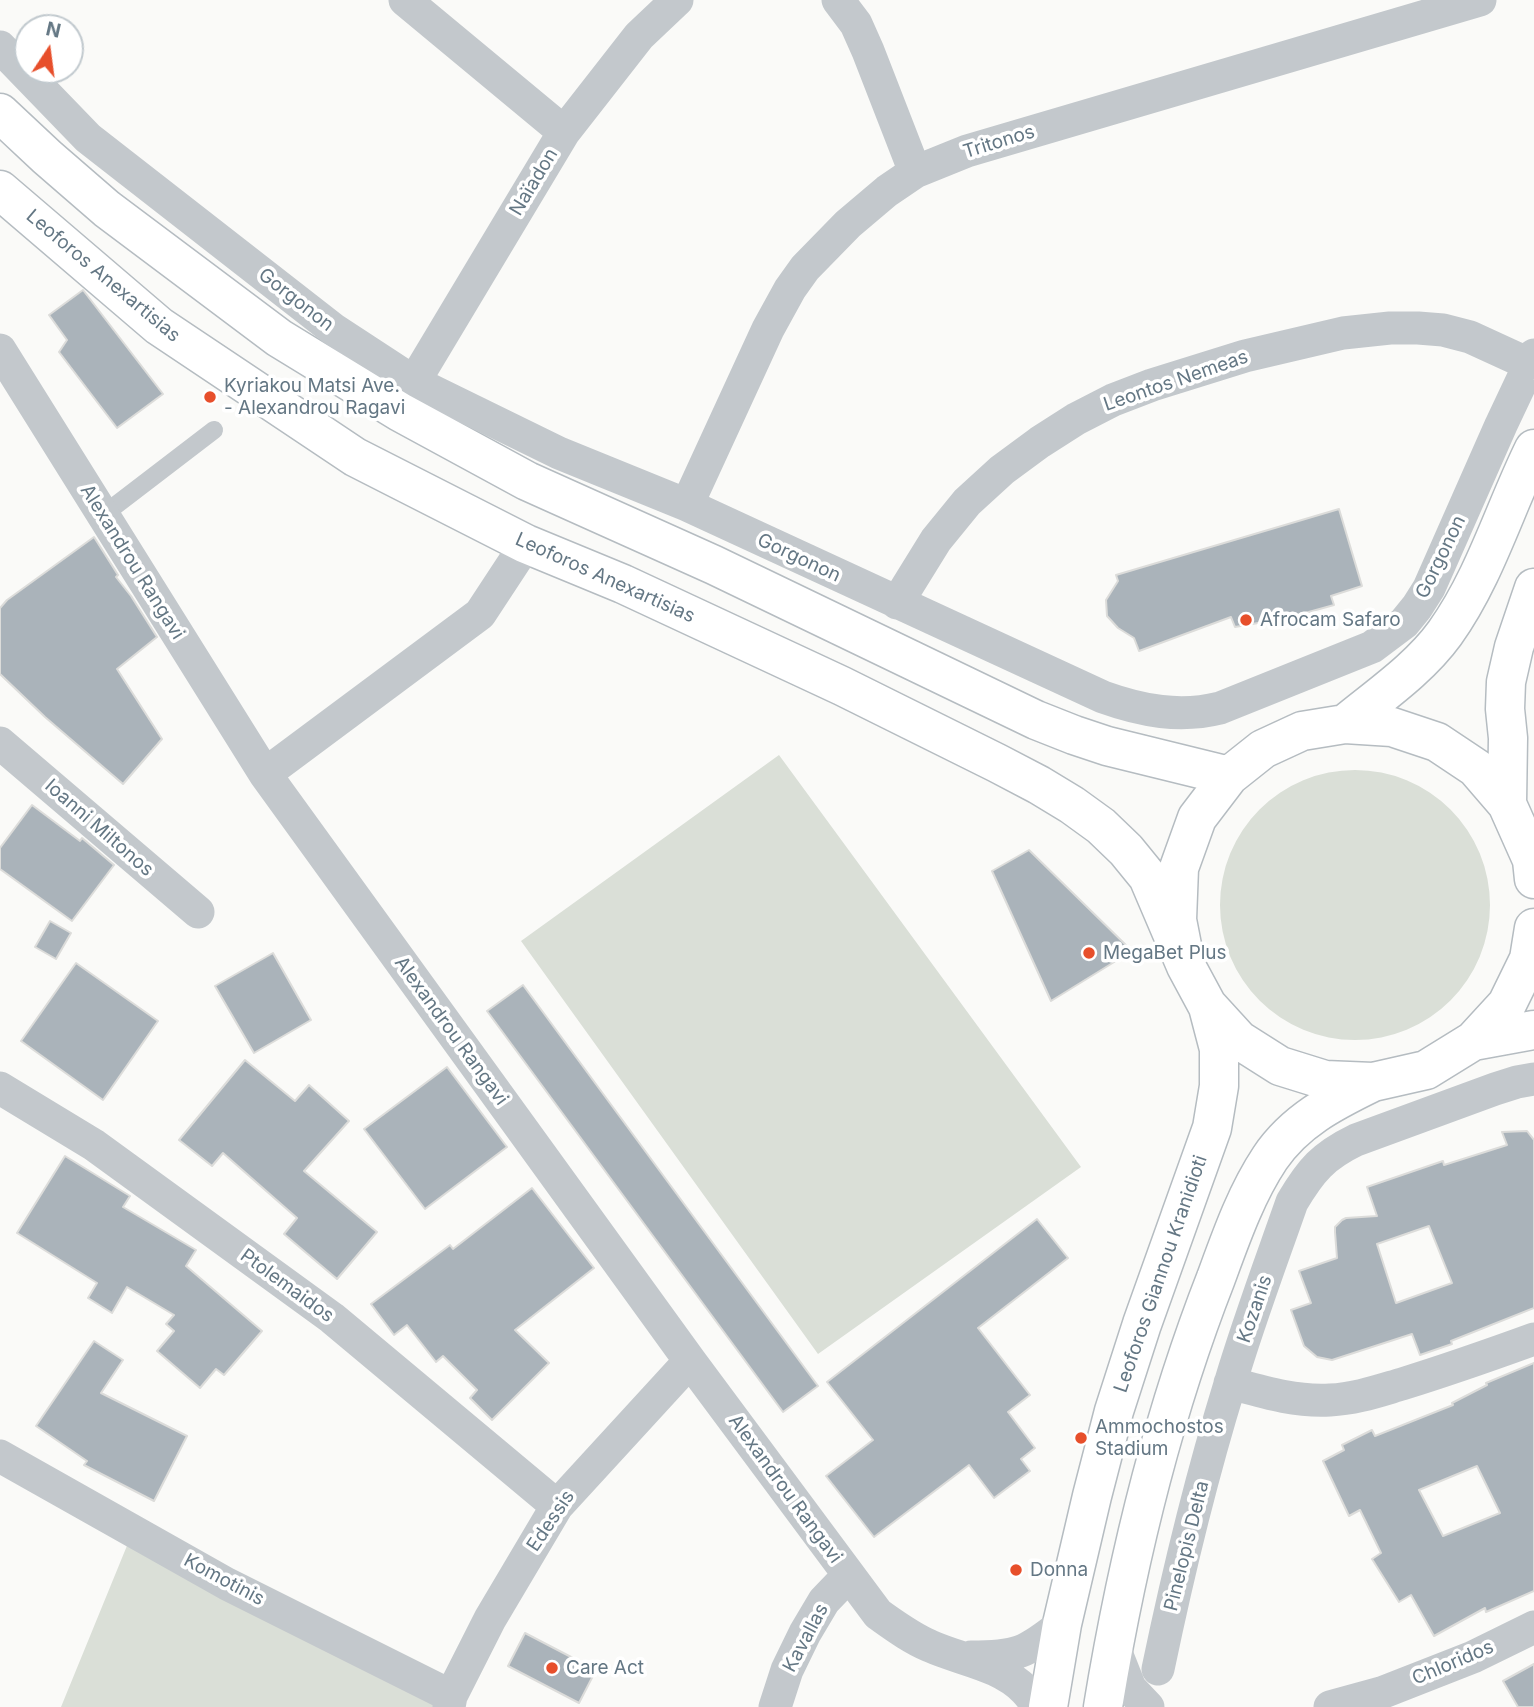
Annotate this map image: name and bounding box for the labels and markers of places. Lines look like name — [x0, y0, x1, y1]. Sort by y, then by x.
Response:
place label: Kyriakou Matsi Ave. - Alexandrou Ragavi — [224, 375, 405, 419]
marker: Kyriakou Matsi Ave. - Alexandrou Ragavi — [202, 389, 218, 405]
place label: Afrocam Safaro — [1260, 609, 1401, 631]
marker: Afrocam Safaro — [1238, 612, 1254, 628]
place label: MegaBet Plus — [1103, 942, 1227, 964]
marker: MegaBet Plus — [1081, 945, 1097, 961]
place label: Ammochostos Stadium — [1095, 1416, 1224, 1460]
marker: Ammochostos Stadium — [1073, 1430, 1089, 1446]
place label: Donna — [1030, 1559, 1088, 1581]
marker: Donna — [1008, 1562, 1024, 1578]
place label: Care Act — [566, 1657, 644, 1679]
marker: Care Act — [544, 1660, 560, 1676]

